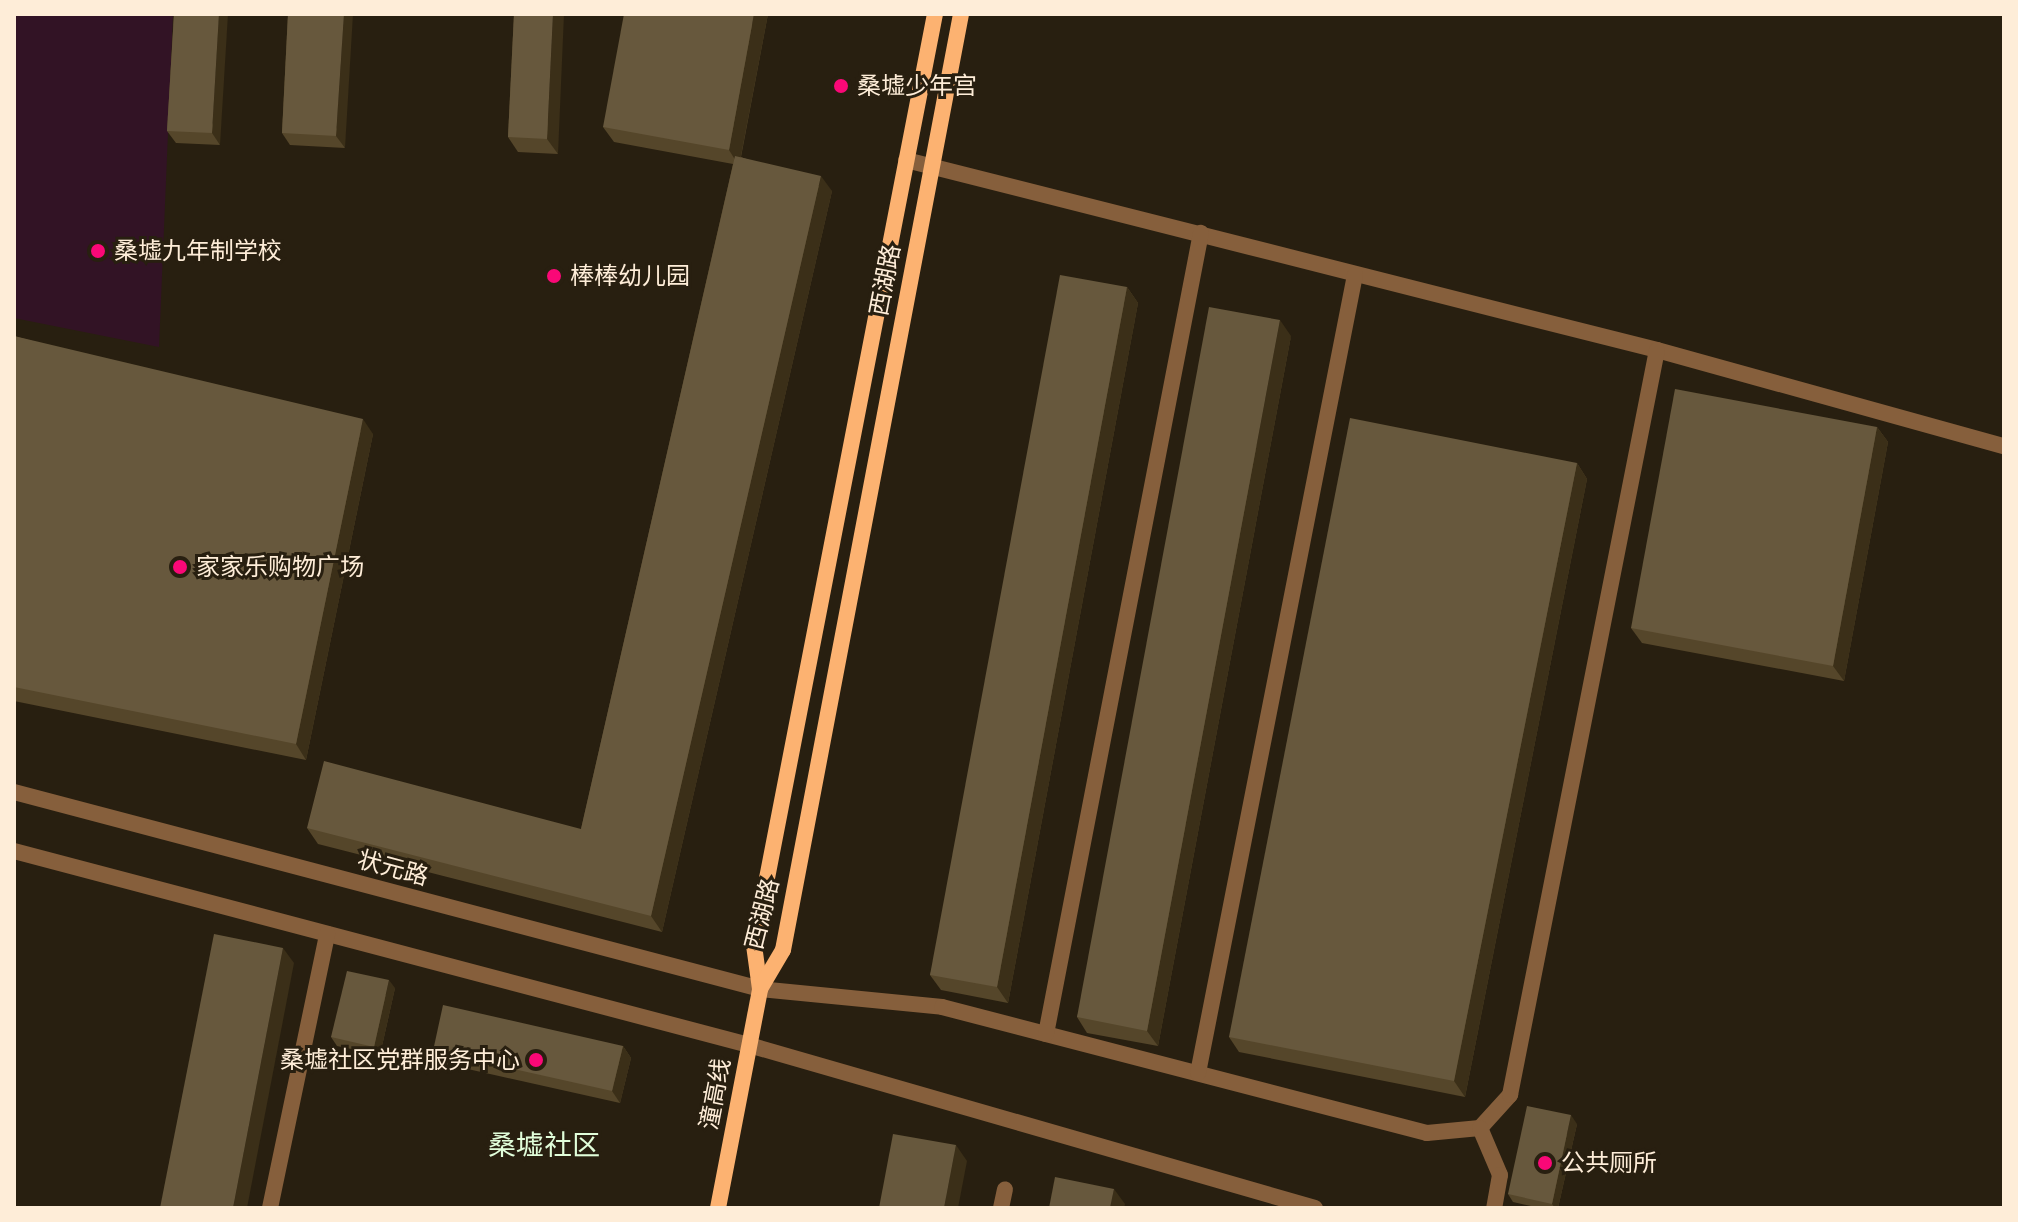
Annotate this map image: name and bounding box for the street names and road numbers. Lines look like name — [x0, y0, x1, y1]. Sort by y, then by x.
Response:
street label: 西湖路 — [864, 242, 906, 318]
street label: 状元路 — [354, 845, 432, 891]
street label: 西湖路 — [739, 876, 785, 952]
street label: 潼高线 — [694, 1056, 736, 1132]

